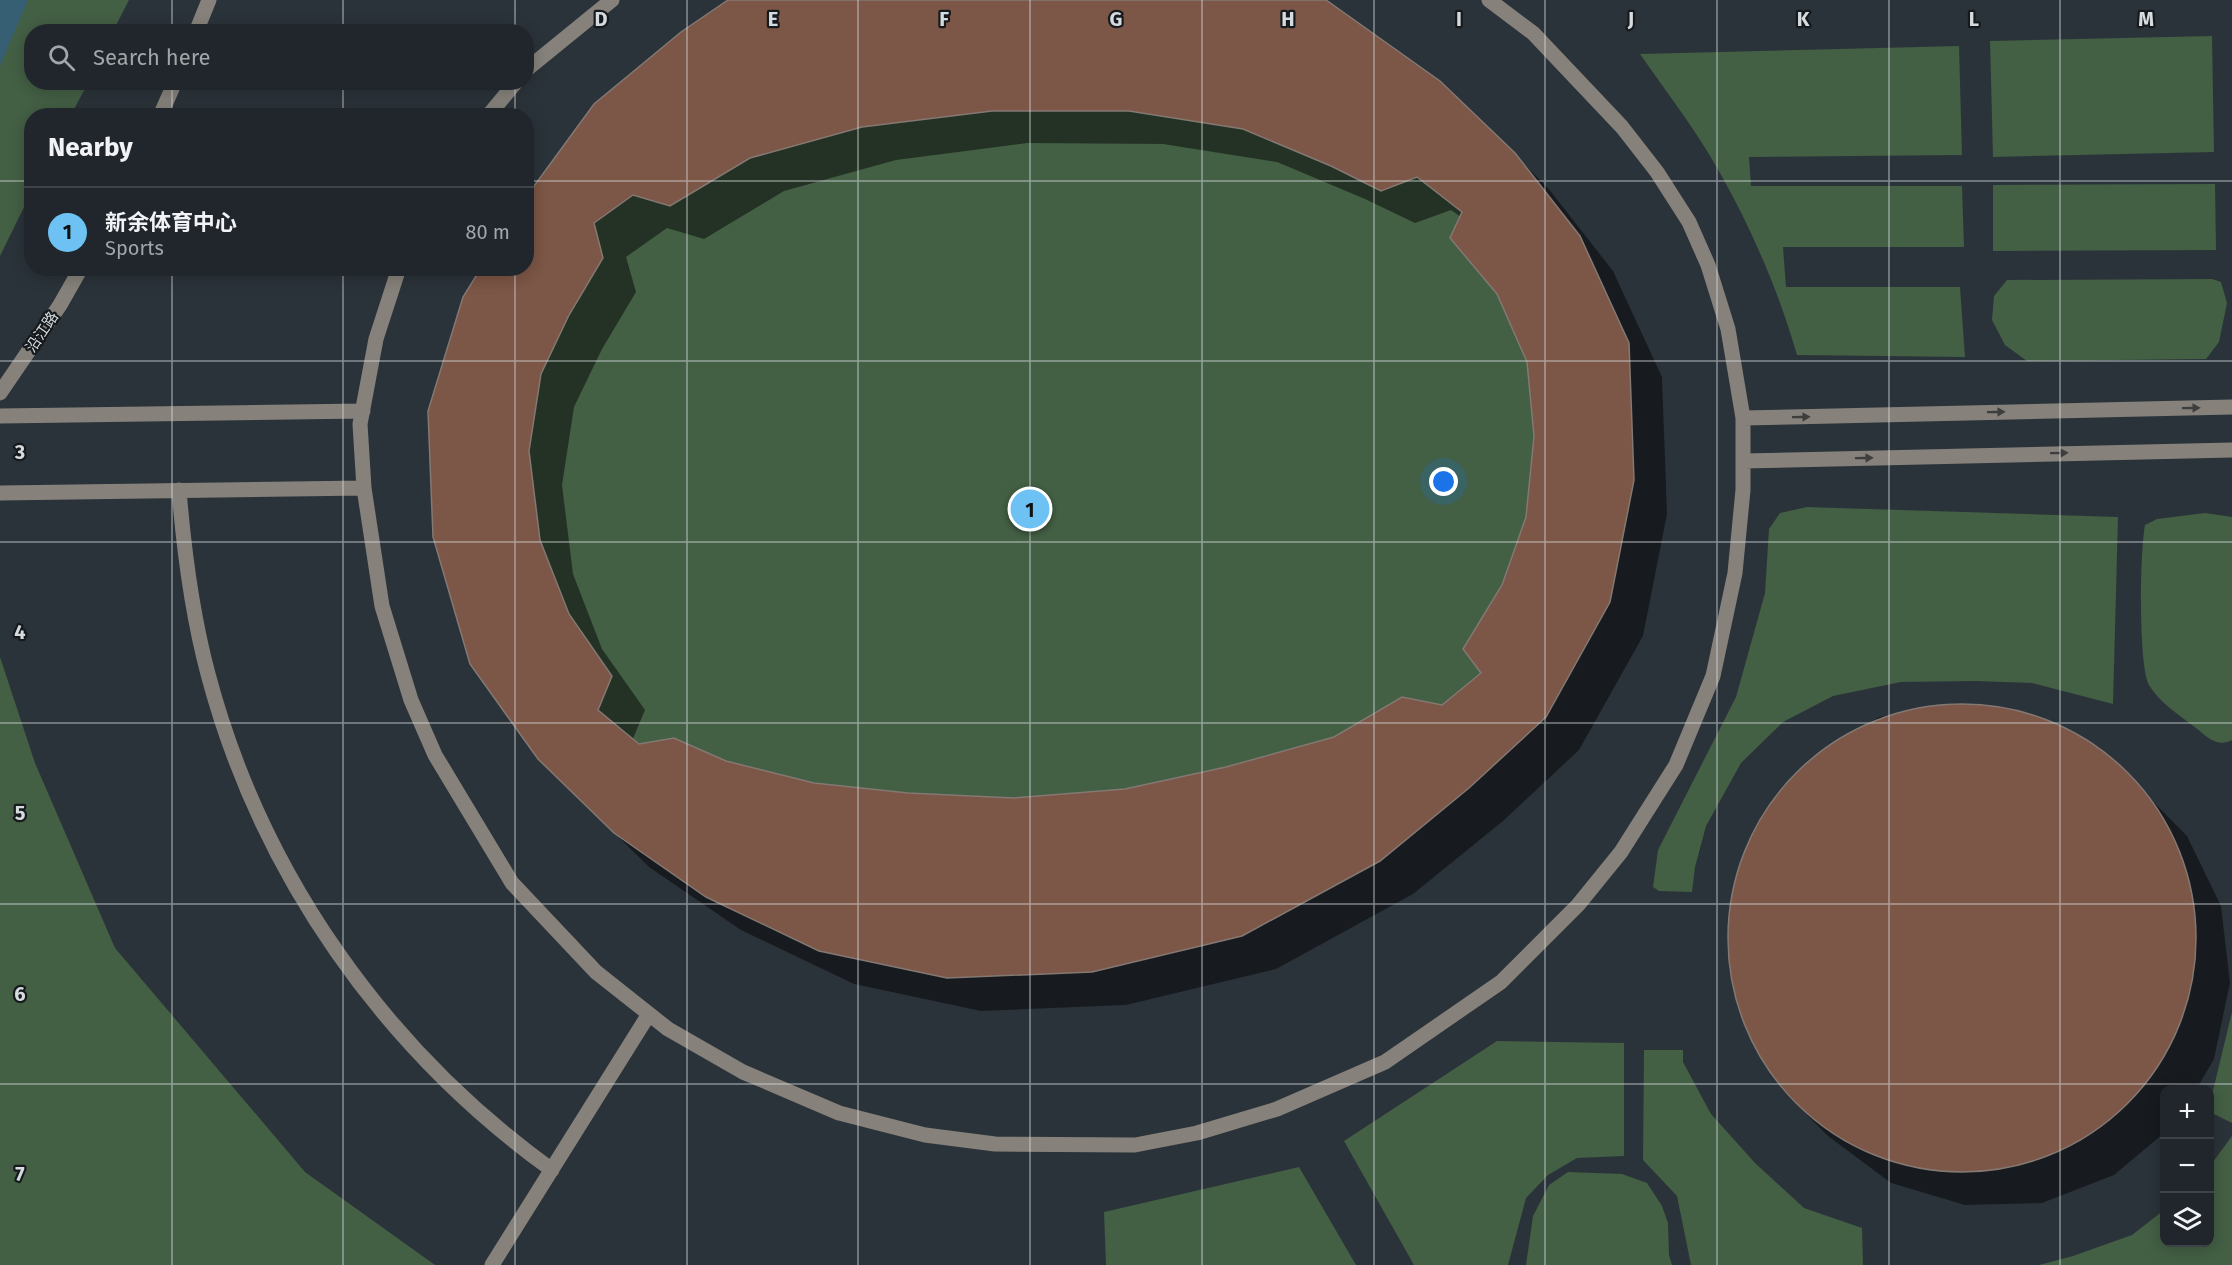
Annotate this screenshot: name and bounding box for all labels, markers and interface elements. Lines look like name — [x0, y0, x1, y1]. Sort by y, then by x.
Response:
text: D — [594, 7, 608, 31]
text: E — [768, 7, 778, 31]
text: F — [939, 7, 949, 31]
text: G — [1110, 7, 1122, 31]
text: H — [1281, 7, 1295, 31]
text: I — [1456, 7, 1462, 31]
text: J — [1627, 7, 1634, 31]
text: K — [1797, 7, 1810, 31]
text: L — [1969, 7, 1979, 31]
text: M — [2138, 7, 2154, 31]
search box — [24, 24, 534, 90]
icon: search — [45, 41, 78, 74]
text: Search here — [93, 44, 211, 71]
text: Nearby — [48, 132, 133, 163]
text: 新余体育中心 — [105, 209, 237, 236]
text: 1 — [63, 220, 72, 244]
text: 80 m — [465, 220, 510, 244]
text: Sports — [105, 236, 164, 260]
street label: 沿江路 — [22, 308, 62, 356]
one-way arrow — [2182, 403, 2201, 413]
one-way arrow — [1987, 408, 2006, 417]
one-way arrow — [1792, 412, 1811, 422]
text: 3 — [14, 440, 25, 464]
one-way arrow — [2050, 449, 2069, 458]
one-way arrow — [1855, 453, 1874, 463]
your location — [1429, 467, 1458, 496]
pin: 1 — [1010, 486, 1050, 532]
text: 4 — [14, 620, 26, 644]
text: 5 — [15, 801, 26, 825]
text: 6 — [14, 982, 26, 1006]
map controls — [2160, 1085, 2214, 1247]
button: + — [2160, 1085, 2214, 1139]
button: − — [2160, 1139, 2214, 1193]
text: 7 — [15, 1162, 25, 1186]
button: layers — [2160, 1193, 2214, 1247]

